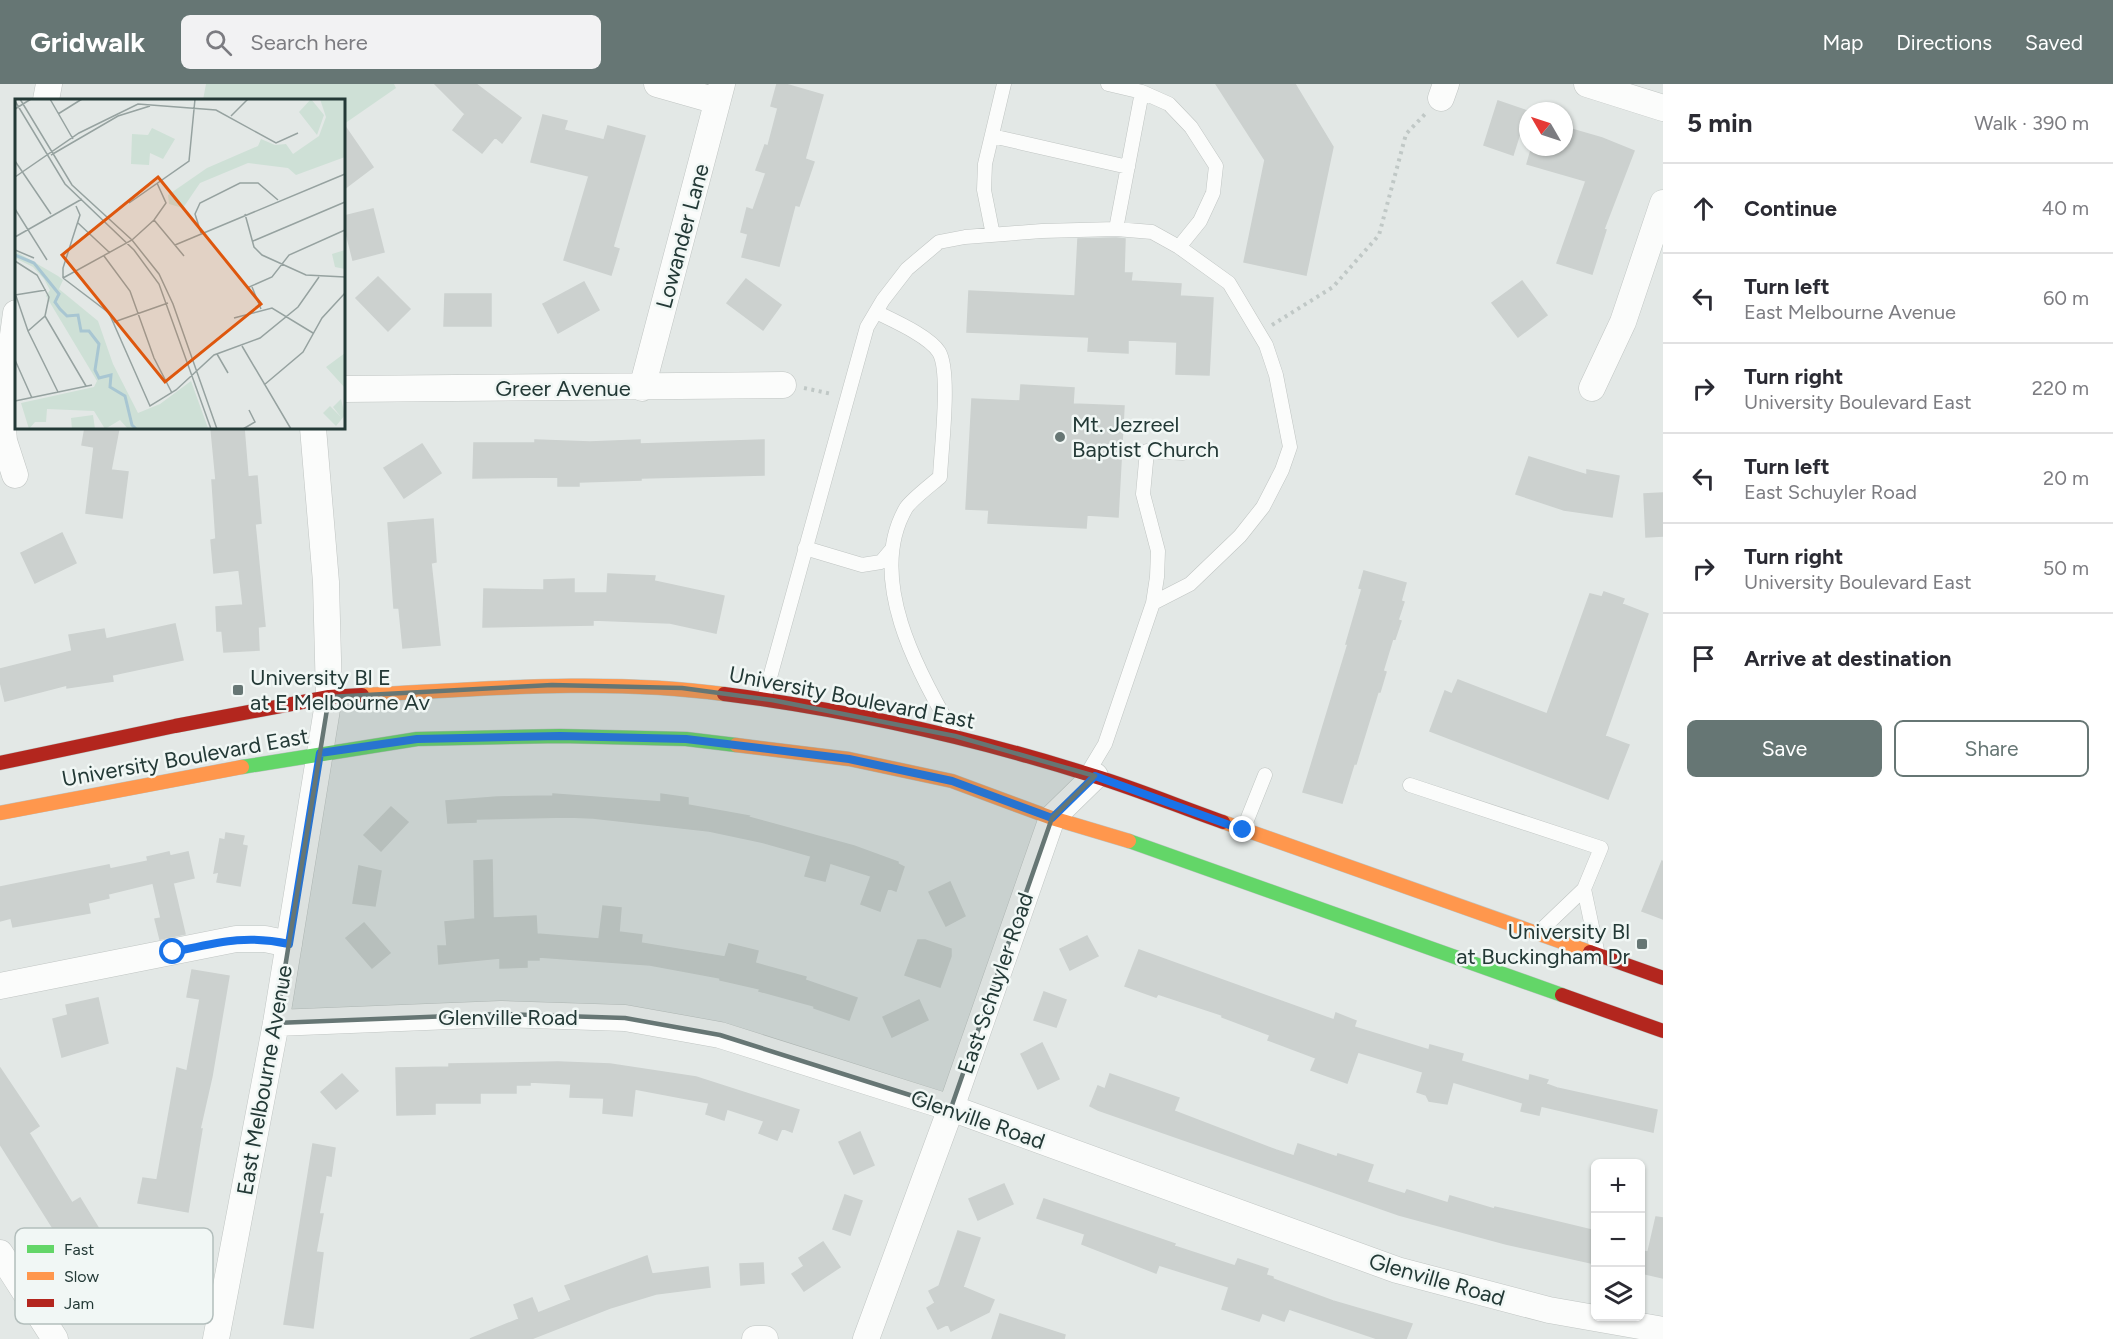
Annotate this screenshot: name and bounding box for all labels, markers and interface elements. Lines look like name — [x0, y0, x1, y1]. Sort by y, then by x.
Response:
search box — [181, 15, 601, 69]
text: Gridwalk — [30, 25, 145, 59]
icon: search — [202, 26, 235, 59]
text: Search here — [250, 29, 368, 56]
text: Map — [1822, 30, 1863, 55]
text: Directions — [1896, 30, 1992, 55]
text: Saved — [2025, 30, 2083, 55]
inset map — [15, 99, 345, 429]
north arrow — [1519, 102, 1573, 156]
text: 5 min — [1687, 107, 1753, 139]
text: Walk · 390 m — [1974, 111, 2089, 135]
street label: Lowander Lane — [650, 161, 715, 312]
icon: ahead — [1687, 192, 1720, 225]
text: Continue — [1744, 195, 1837, 222]
text: 40 m — [2042, 196, 2089, 220]
text: Turn left — [1744, 273, 1830, 300]
icon: left — [1687, 282, 1720, 315]
text: 60 m — [2043, 286, 2089, 310]
text: East Melbourne Avenue — [1744, 300, 1956, 324]
text: Turn right — [1744, 363, 1843, 390]
icon: right — [1687, 372, 1720, 405]
street label: Greer Avenue — [495, 375, 631, 402]
text: 220 m — [2032, 376, 2089, 400]
text: University Boulevard East — [1744, 390, 1972, 414]
place label: Mt. Jezreel Baptist Church — [1072, 411, 1219, 463]
marker: Mt. Jezreel Baptist Church — [1053, 430, 1067, 444]
text: Turn left — [1744, 453, 1830, 480]
icon: left — [1687, 462, 1720, 495]
text: 20 m — [2043, 466, 2089, 490]
text: East Schuyler Road — [1744, 480, 1917, 504]
text: Turn right — [1744, 543, 1843, 570]
icon: right — [1687, 552, 1720, 585]
text: 50 m — [2043, 556, 2089, 580]
text: University Boulevard East — [1744, 570, 1972, 594]
icon: arrive — [1687, 642, 1720, 675]
text: Arrive at destination — [1744, 645, 1952, 672]
street label: University Boulevard East — [726, 660, 977, 735]
place label: University Bl E at E Melbourne Av — [250, 664, 431, 716]
marker: University Bl E at E Melbourne Av — [231, 683, 245, 697]
button: Save — [1687, 720, 1882, 777]
button: Share — [1894, 720, 2089, 777]
street label: University Boulevard East — [60, 722, 311, 793]
route end — [1229, 816, 1255, 842]
street label: East Schuyler Road — [952, 889, 1039, 1077]
place label: University Bl at Buckingham Dr — [1456, 918, 1631, 970]
marker: University Bl at Buckingham Dr — [1635, 937, 1649, 951]
route start — [159, 938, 185, 964]
street label: East Melbourne Avenue — [231, 963, 298, 1197]
street label: Glenville Road — [438, 1004, 578, 1031]
street label: Glenville Road — [907, 1084, 1048, 1155]
map controls — [1591, 1159, 1645, 1321]
button: + — [1591, 1159, 1645, 1213]
button: − — [1591, 1213, 1645, 1267]
legend — [15, 1228, 213, 1324]
text: Fast — [64, 1240, 94, 1259]
street label: Glenville Road — [1366, 1247, 1508, 1312]
text: Slow — [64, 1267, 99, 1286]
button: layers — [1591, 1267, 1645, 1321]
text: Jam — [64, 1294, 94, 1313]

